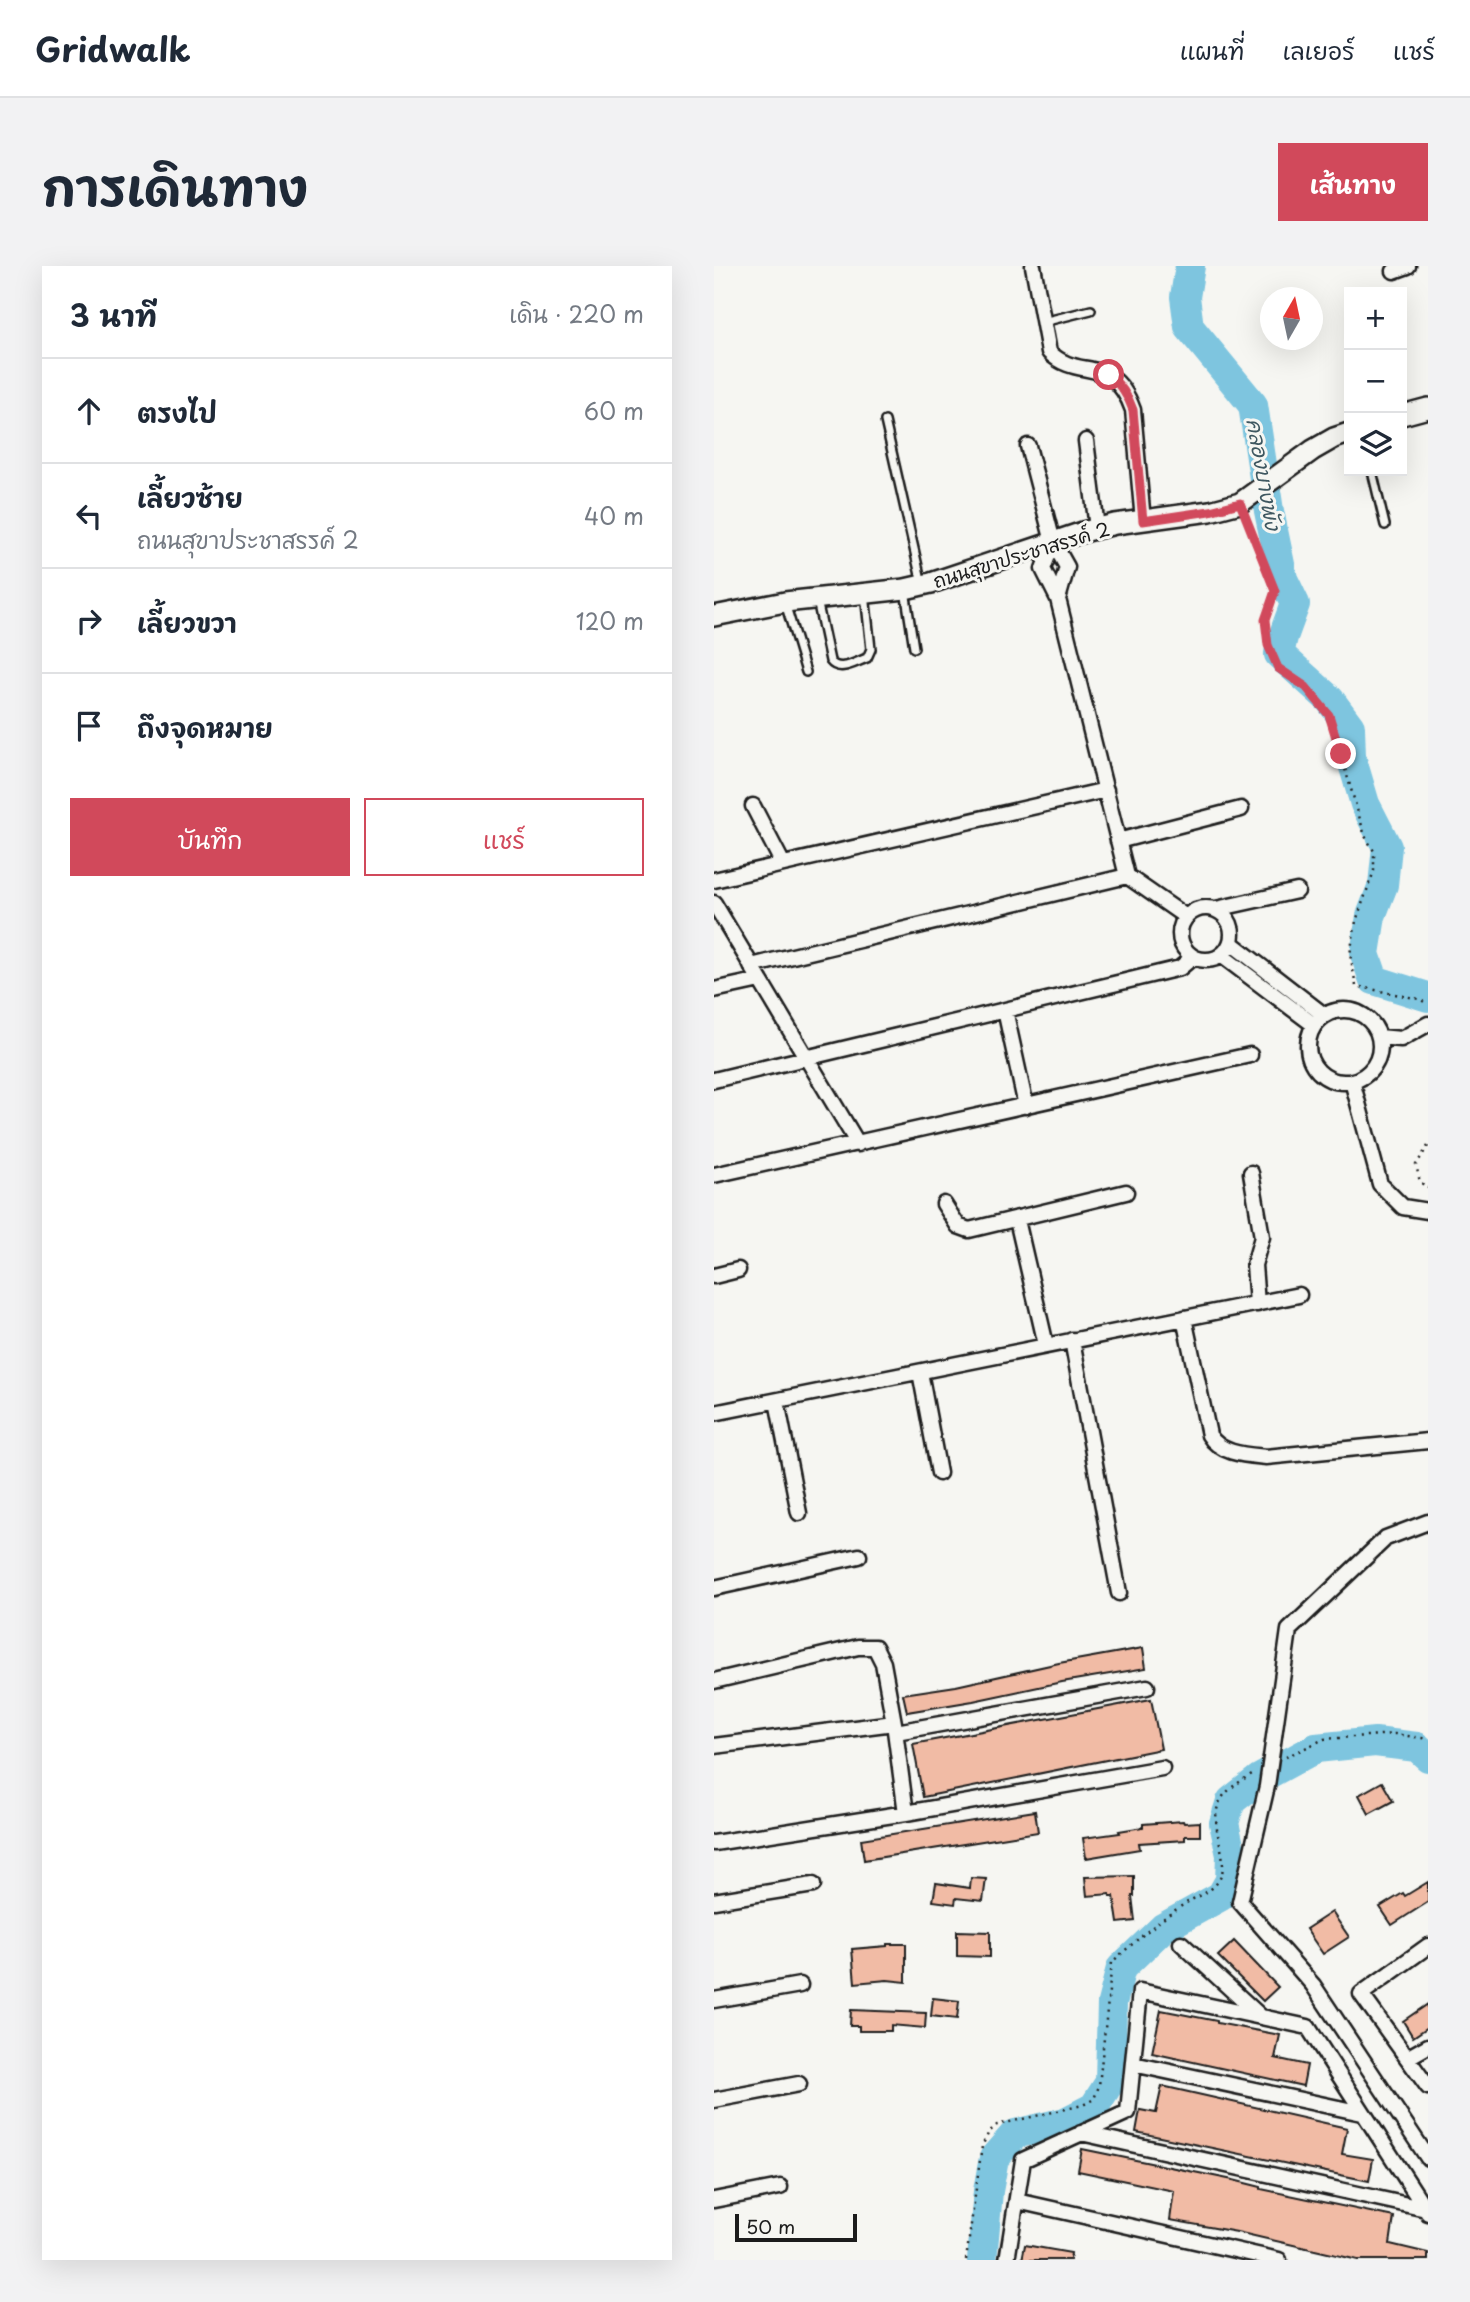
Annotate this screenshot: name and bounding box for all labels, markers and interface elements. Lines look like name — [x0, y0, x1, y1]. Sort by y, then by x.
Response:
text: Gridwalk — [35, 23, 191, 73]
text: แผนที่ — [1180, 32, 1245, 68]
text: เลเยอร์ — [1283, 32, 1355, 68]
text: แชร์ — [1393, 32, 1435, 68]
button: เส้นทาง — [1278, 143, 1428, 221]
text: การเดินทาง — [42, 149, 308, 223]
north arrow — [1260, 287, 1323, 350]
map controls — [1344, 287, 1407, 476]
button: + — [1344, 287, 1407, 350]
text: 3 นาที — [70, 292, 157, 337]
text: เดิน · 220 m — [509, 296, 644, 331]
button: − — [1344, 350, 1407, 413]
route start — [1093, 359, 1124, 390]
icon: ahead — [70, 392, 108, 430]
text: ตรงไป — [137, 393, 217, 432]
text: 60 m — [584, 393, 644, 428]
button: layers — [1344, 413, 1407, 476]
water label: คลองบางพัง — [1239, 416, 1291, 534]
text: เลี้ยวซ้าย — [137, 478, 243, 517]
icon: left — [70, 497, 108, 535]
text: 40 m — [584, 498, 644, 533]
street label: ถนนสุขาประชาสรรค์ 2 — [929, 514, 1113, 596]
text: ถนนสุขาประชาสรรค์ 2 — [137, 522, 359, 557]
icon: right — [70, 602, 108, 640]
text: เลี้ยวขวา — [137, 603, 237, 642]
text: 120 m — [576, 603, 644, 638]
icon: arrive — [70, 707, 108, 745]
text: ถึงจุดหมาย — [137, 708, 273, 747]
route end — [1325, 738, 1356, 769]
button: บันทึก — [70, 798, 350, 876]
button: แชร์ — [364, 798, 644, 876]
scale bar — [735, 2211, 858, 2243]
text: 50 m — [746, 2212, 795, 2240]

